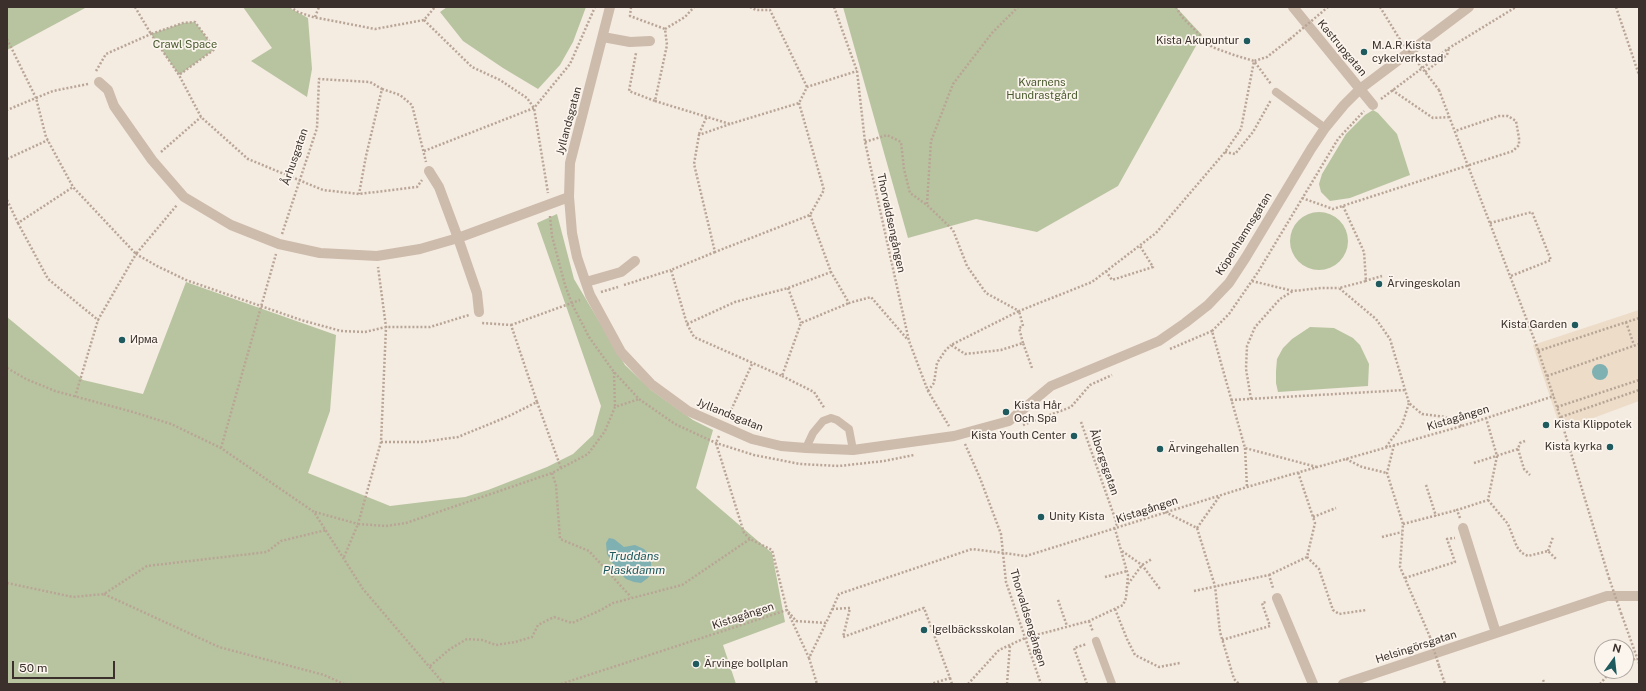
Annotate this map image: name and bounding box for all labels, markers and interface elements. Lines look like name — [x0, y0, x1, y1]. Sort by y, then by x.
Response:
street label: Kastrupgatan — [1315, 17, 1369, 79]
place label: Kista Akupuntur — [1156, 34, 1239, 48]
marker: Kista Akupuntur — [1242, 36, 1252, 46]
park label: Crawl Space — [153, 38, 217, 52]
place label: M.A.R Kista cykelverkstad — [1372, 39, 1443, 65]
marker: M.A.R Kista cykelverkstad — [1359, 47, 1369, 57]
park label: Kvarnens Hundrastgård — [1006, 76, 1078, 102]
street label: Jyllandsgatan — [554, 85, 584, 157]
street label: Århusgatan — [279, 127, 311, 187]
street label: Thorvaldsengången — [874, 172, 908, 274]
street label: Köpenhamnsgatan — [1213, 190, 1275, 278]
place label: Ärvingeskolan — [1387, 277, 1460, 291]
marker: Ärvingeskolan — [1374, 279, 1384, 289]
place label: Kista Garden — [1501, 318, 1567, 332]
marker: Kista Garden — [1570, 320, 1580, 330]
place label: Ирма — [130, 333, 158, 347]
marker: Ирма — [117, 335, 127, 345]
street label: Jyllandsgatan — [695, 396, 765, 434]
place label: Kista Hår Och Spa — [1014, 399, 1061, 425]
street label: Kistagången — [1425, 402, 1491, 434]
marker: Kista Hår Och Spa — [1001, 407, 1011, 417]
place label: Kista Klippotek — [1554, 418, 1632, 432]
marker: Kista Klippotek — [1541, 420, 1551, 430]
street label: Ålborgsgatan — [1086, 427, 1122, 497]
place label: Kista Youth Center — [971, 429, 1066, 443]
marker: Kista Youth Center — [1069, 431, 1079, 441]
place label: Kista kyrka — [1545, 440, 1602, 454]
place label: Ärvingehallen — [1168, 442, 1239, 456]
marker: Kista kyrka — [1605, 442, 1615, 452]
marker: Ärvingehallen — [1155, 444, 1165, 454]
street label: Kistagången — [1114, 494, 1180, 526]
place label: Unity Kista — [1049, 510, 1105, 524]
marker: Unity Kista — [1036, 512, 1046, 522]
water label: Truddans Plaskdamm — [603, 549, 665, 577]
street label: Thorvaldsengången — [1007, 568, 1049, 668]
street label: Kistagången — [710, 600, 776, 632]
place label: Igelbäcksskolan — [932, 623, 1015, 637]
marker: Igelbäcksskolan — [919, 625, 929, 635]
street label: Helsingörsgatan — [1374, 628, 1458, 666]
north arrow — [1594, 639, 1634, 679]
text: N — [1611, 641, 1623, 655]
scale bar — [14, 653, 117, 679]
place label: Ärvinge bollplan — [704, 657, 788, 671]
marker: Ärvinge bollplan — [691, 659, 701, 669]
text: 50 m — [19, 661, 47, 675]

